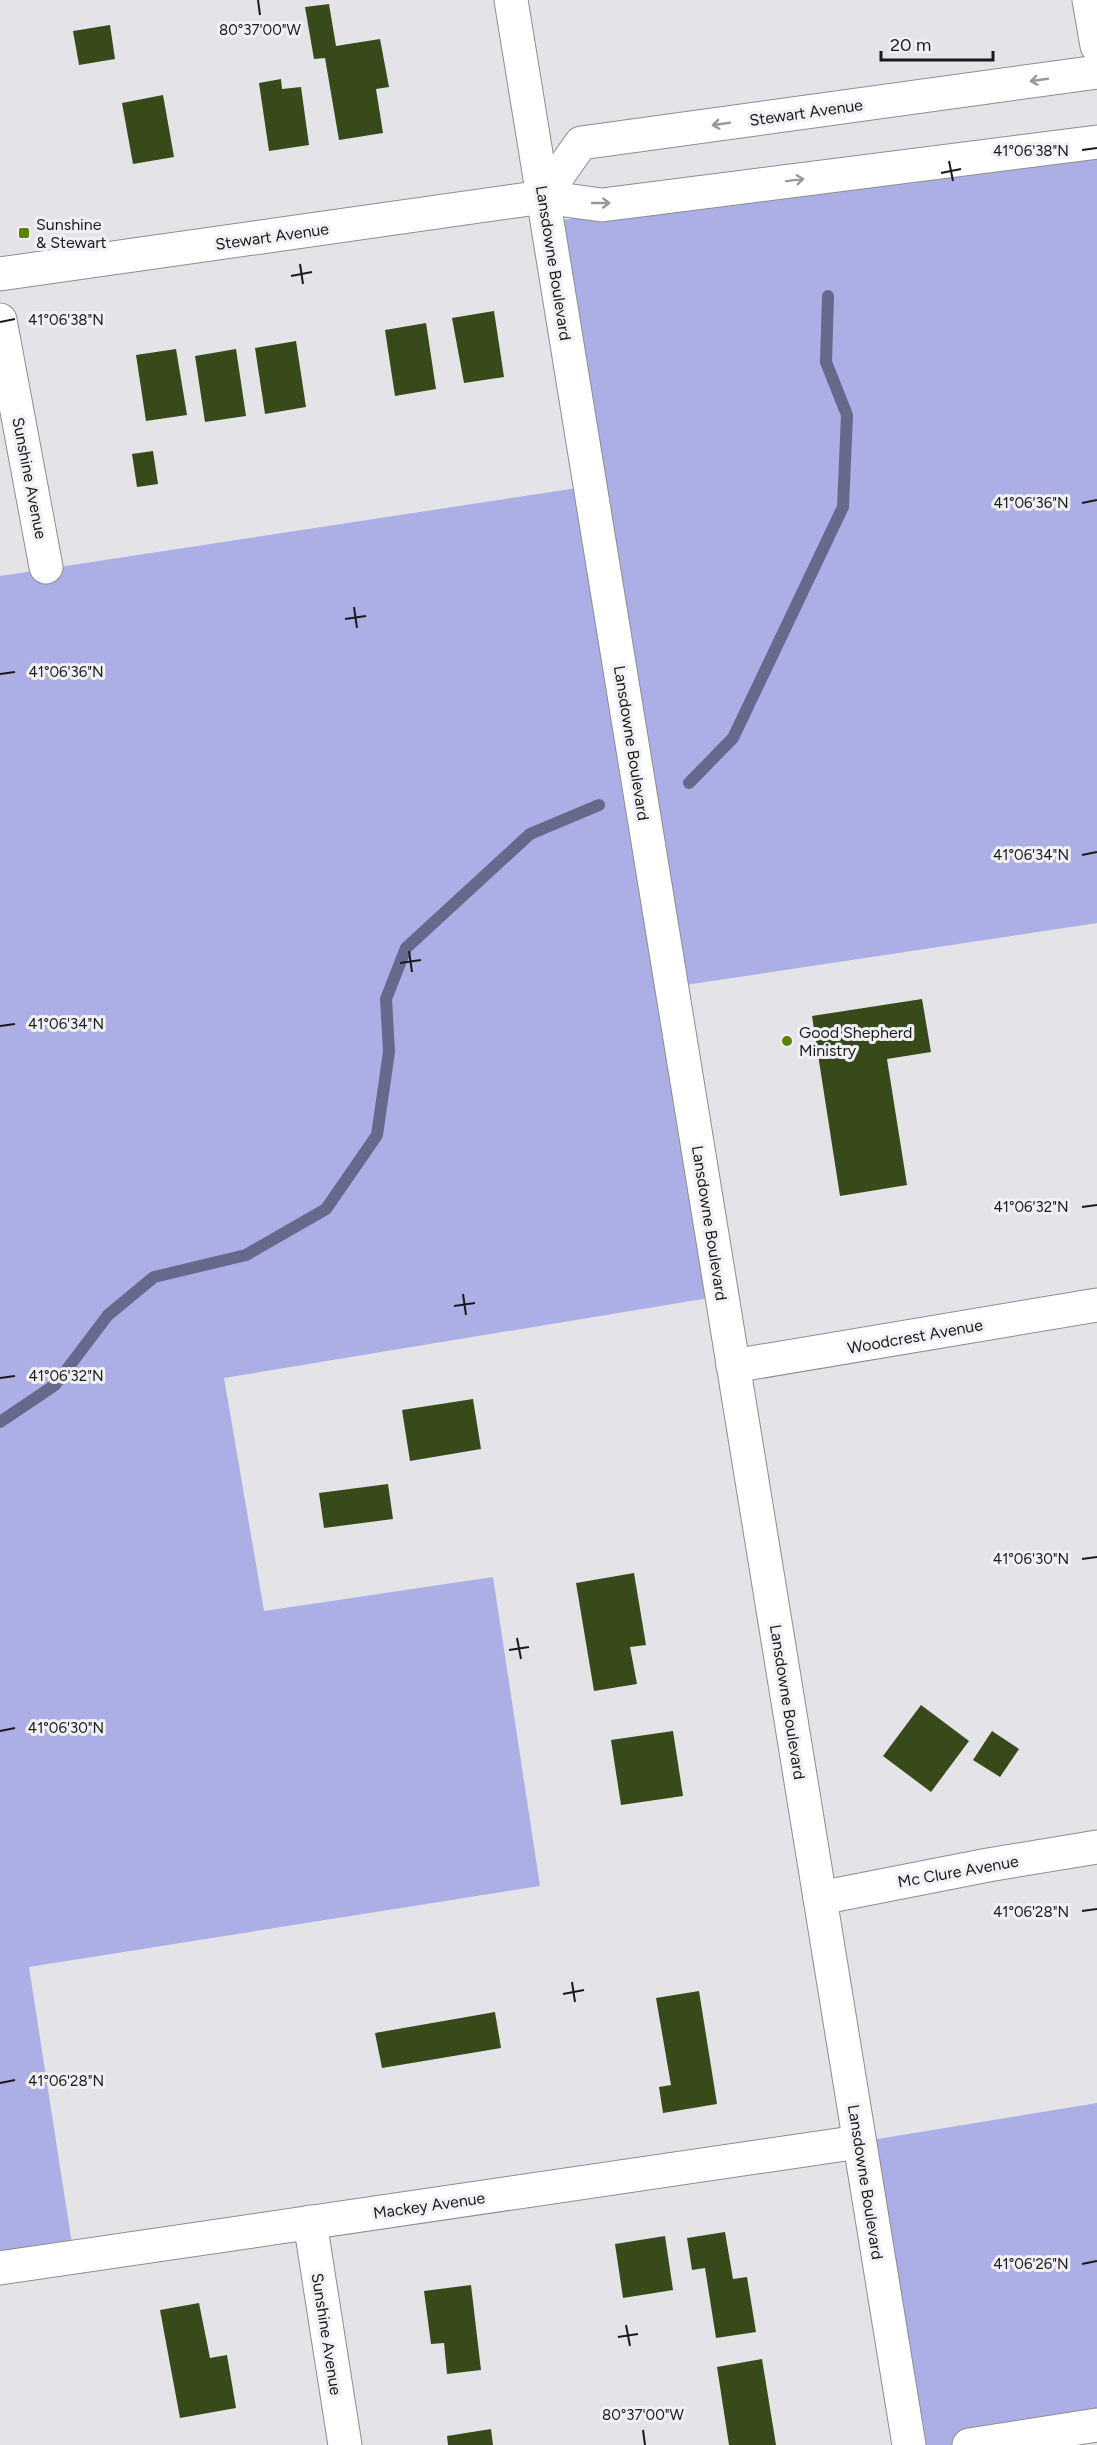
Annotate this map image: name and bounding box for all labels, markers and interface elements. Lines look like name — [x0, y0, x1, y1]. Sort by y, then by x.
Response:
text: 80°37'00"W — [219, 21, 302, 39]
scale bar — [881, 24, 994, 62]
text: 20 m — [890, 34, 931, 56]
one-way arrow — [1030, 75, 1049, 86]
street label: Stewart Avenue — [748, 95, 864, 130]
one-way arrow — [712, 119, 731, 130]
text: 41°06'38"N — [993, 142, 1069, 160]
one-way arrow — [784, 175, 804, 186]
street label: Lansdowne Boulevard — [532, 184, 575, 342]
one-way arrow — [591, 197, 611, 209]
place label: Sunshine & Stewart — [36, 215, 107, 252]
street label: Stewart Avenue — [214, 219, 330, 254]
marker: Sunshine & Stewart — [17, 226, 31, 240]
text: 41°06'38"N — [28, 311, 104, 329]
street label: Sunshine Avenue — [8, 416, 51, 541]
text: 41°06'36"N — [993, 494, 1069, 512]
text: 41°06'36"N — [28, 663, 104, 681]
street label: Lansdowne Boulevard — [610, 664, 653, 822]
text: 41°06'34"N — [993, 846, 1069, 864]
text: 41°06'34"N — [28, 1015, 104, 1033]
place label: Good Shepherd Ministry — [799, 1023, 912, 1060]
marker: Good Shepherd Ministry — [780, 1034, 794, 1048]
street label: Lansdowne Boulevard — [688, 1144, 731, 1302]
text: 41°06'32"N — [993, 1198, 1069, 1216]
street label: Woodcrest Avenue — [846, 1315, 984, 1358]
text: 41°06'32"N — [28, 1367, 104, 1385]
text: 41°06'30"N — [993, 1550, 1069, 1568]
street label: Lansdowne Boulevard — [766, 1623, 809, 1781]
text: 41°06'30"N — [28, 1719, 104, 1737]
street label: Mc Clure Avenue — [896, 1851, 1020, 1891]
text: 41°06'28"N — [993, 1903, 1069, 1921]
text: 41°06'28"N — [28, 2072, 104, 2090]
street label: Lansdowne Boulevard — [844, 2103, 887, 2261]
street label: Mackey Avenue — [372, 2188, 487, 2223]
text: 41°06'26"N — [993, 2255, 1069, 2273]
street label: Sunshine Avenue — [307, 2272, 346, 2397]
text: 80°37'00"W — [602, 2406, 685, 2424]

